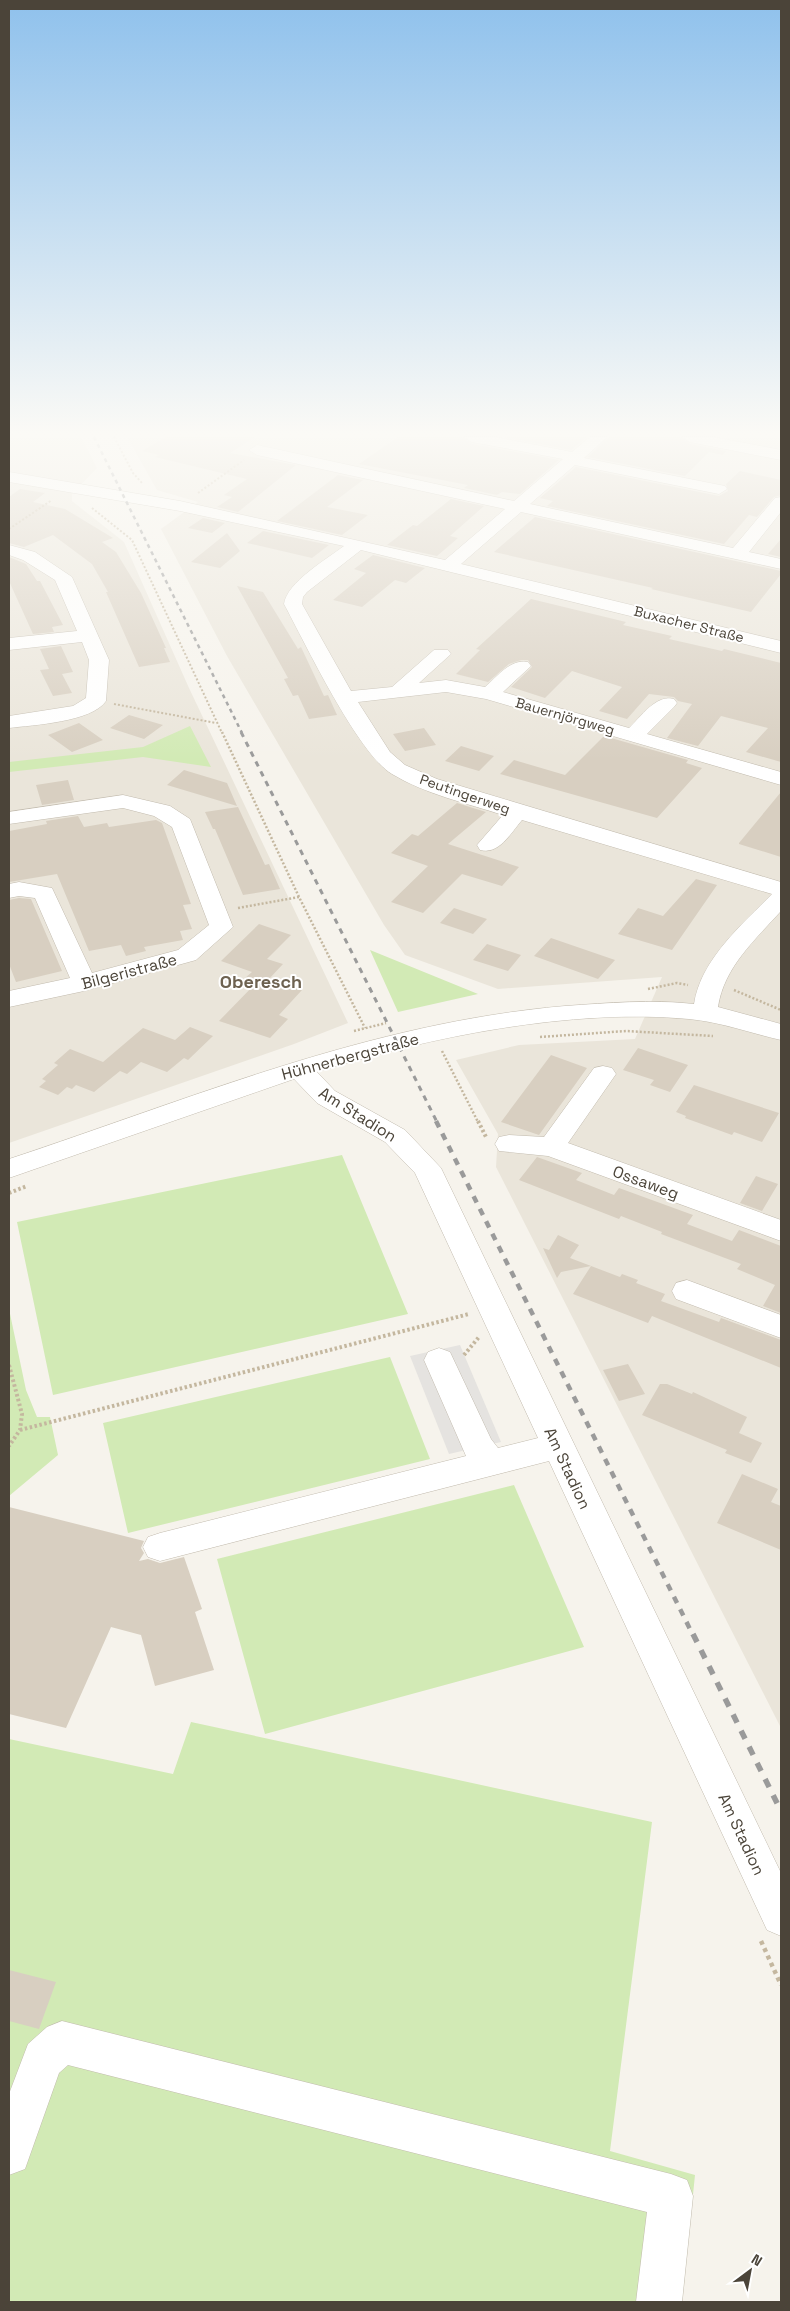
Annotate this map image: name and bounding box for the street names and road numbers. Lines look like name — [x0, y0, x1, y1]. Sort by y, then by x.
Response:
street label: Buxacher Straße — [632, 602, 746, 646]
street label: Bauernjörgweg — [513, 693, 617, 739]
street label: Peutingerweg — [417, 770, 513, 818]
street label: Bilgeristraße — [79, 949, 179, 994]
street label: Hühnerbergstraße — [279, 1028, 421, 1085]
street label: Am Stadion — [315, 1082, 401, 1147]
street label: Ossaweg — [610, 1161, 682, 1204]
street label: Am Stadion — [539, 1424, 596, 1513]
street label: Am Stadion — [713, 1790, 770, 1879]

